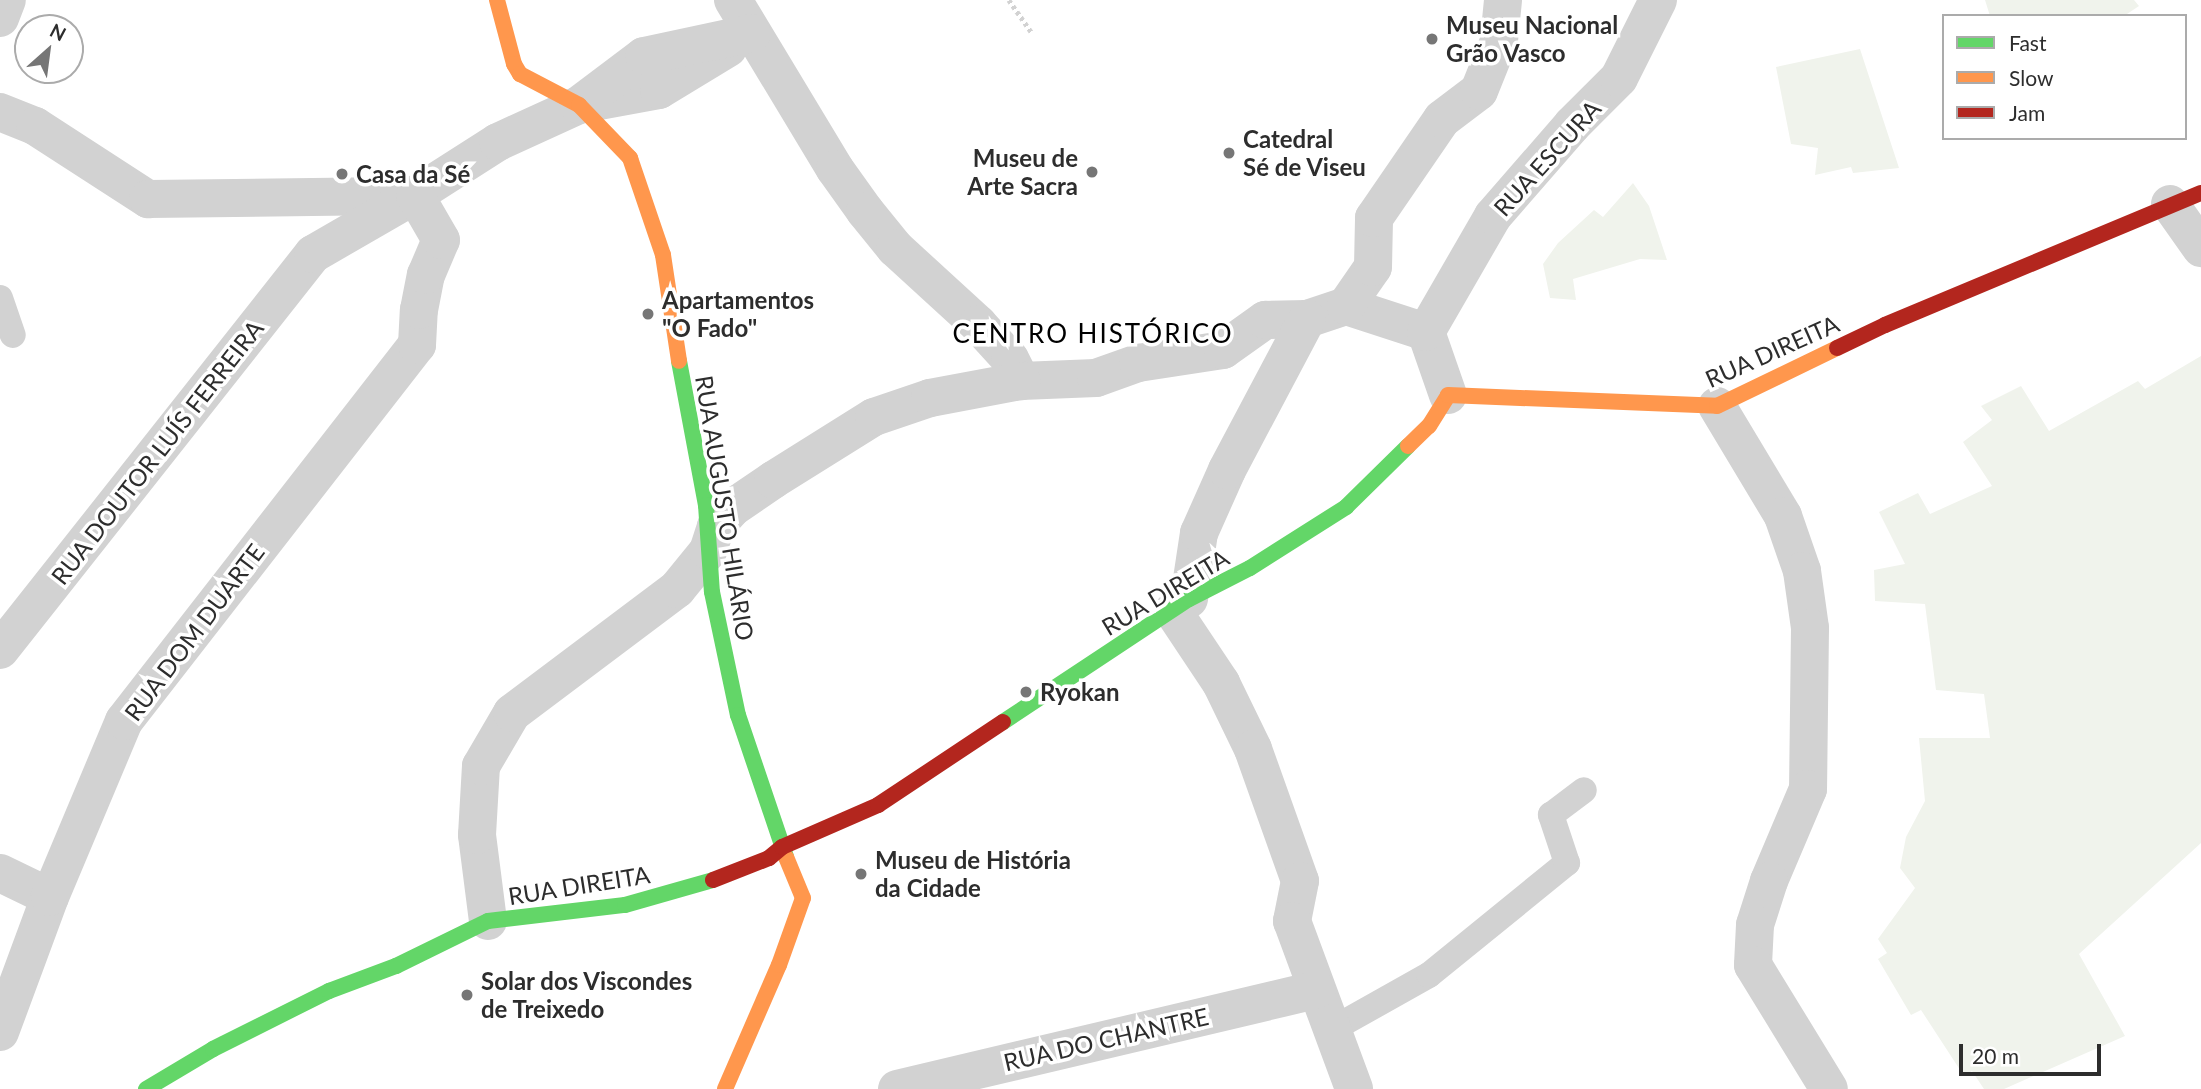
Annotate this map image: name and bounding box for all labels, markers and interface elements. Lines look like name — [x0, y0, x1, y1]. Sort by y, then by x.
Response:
place label: Museu Nacional Grão Vasco — [1446, 11, 1618, 67]
north arrow — [14, 14, 84, 84]
legend — [1942, 14, 2187, 140]
text: N — [46, 18, 70, 45]
text: Fast — [2009, 30, 2046, 55]
marker: Museu Nacional Grão Vasco — [1424, 31, 1440, 47]
text: Slow — [2009, 65, 2053, 90]
street label: RUA ESCURA — [1487, 94, 1607, 222]
text: Jam — [2009, 100, 2045, 125]
place label: Catedral Sé de Viseu — [1243, 125, 1367, 181]
place label: Museu de Arte Sacra — [967, 144, 1078, 200]
marker: Catedral Sé de Viseu — [1221, 145, 1237, 161]
place label: Casa da Sé — [356, 160, 470, 188]
marker: Museu de Arte Sacra — [1084, 164, 1100, 180]
marker: Casa da Sé — [334, 166, 350, 182]
place label: Apartamentos "O Fado" — [662, 286, 814, 342]
marker: Apartamentos "O Fado" — [640, 306, 656, 322]
street label: RUA DIREITA — [1700, 309, 1844, 393]
street label: RUA DOUTOR LUÍS FERREIRA — [45, 314, 269, 590]
district label: CENTRO HISTÓRICO — [954, 318, 1232, 350]
street label: RUA AUGUSTO HILÁRIO — [690, 373, 760, 643]
street label: RUA DOM DUARTE — [118, 538, 270, 726]
street label: RUA DIREITA — [1096, 543, 1234, 641]
place label: Ryokan — [1040, 678, 1120, 706]
marker: Ryokan — [1018, 684, 1034, 700]
place label: Museu de História da Cidade — [875, 846, 1071, 902]
street label: RUA DIREITA — [506, 860, 652, 910]
marker: Museu de História da Cidade — [853, 866, 869, 882]
place label: Solar dos Viscondes de Treixedo — [481, 967, 694, 1023]
marker: Solar dos Viscondes de Treixedo — [459, 987, 475, 1003]
street label: RUA DO CHANTRE — [1000, 1001, 1212, 1077]
scale bar — [1963, 1030, 2105, 1074]
text: 20 m — [1972, 1043, 2019, 1068]

